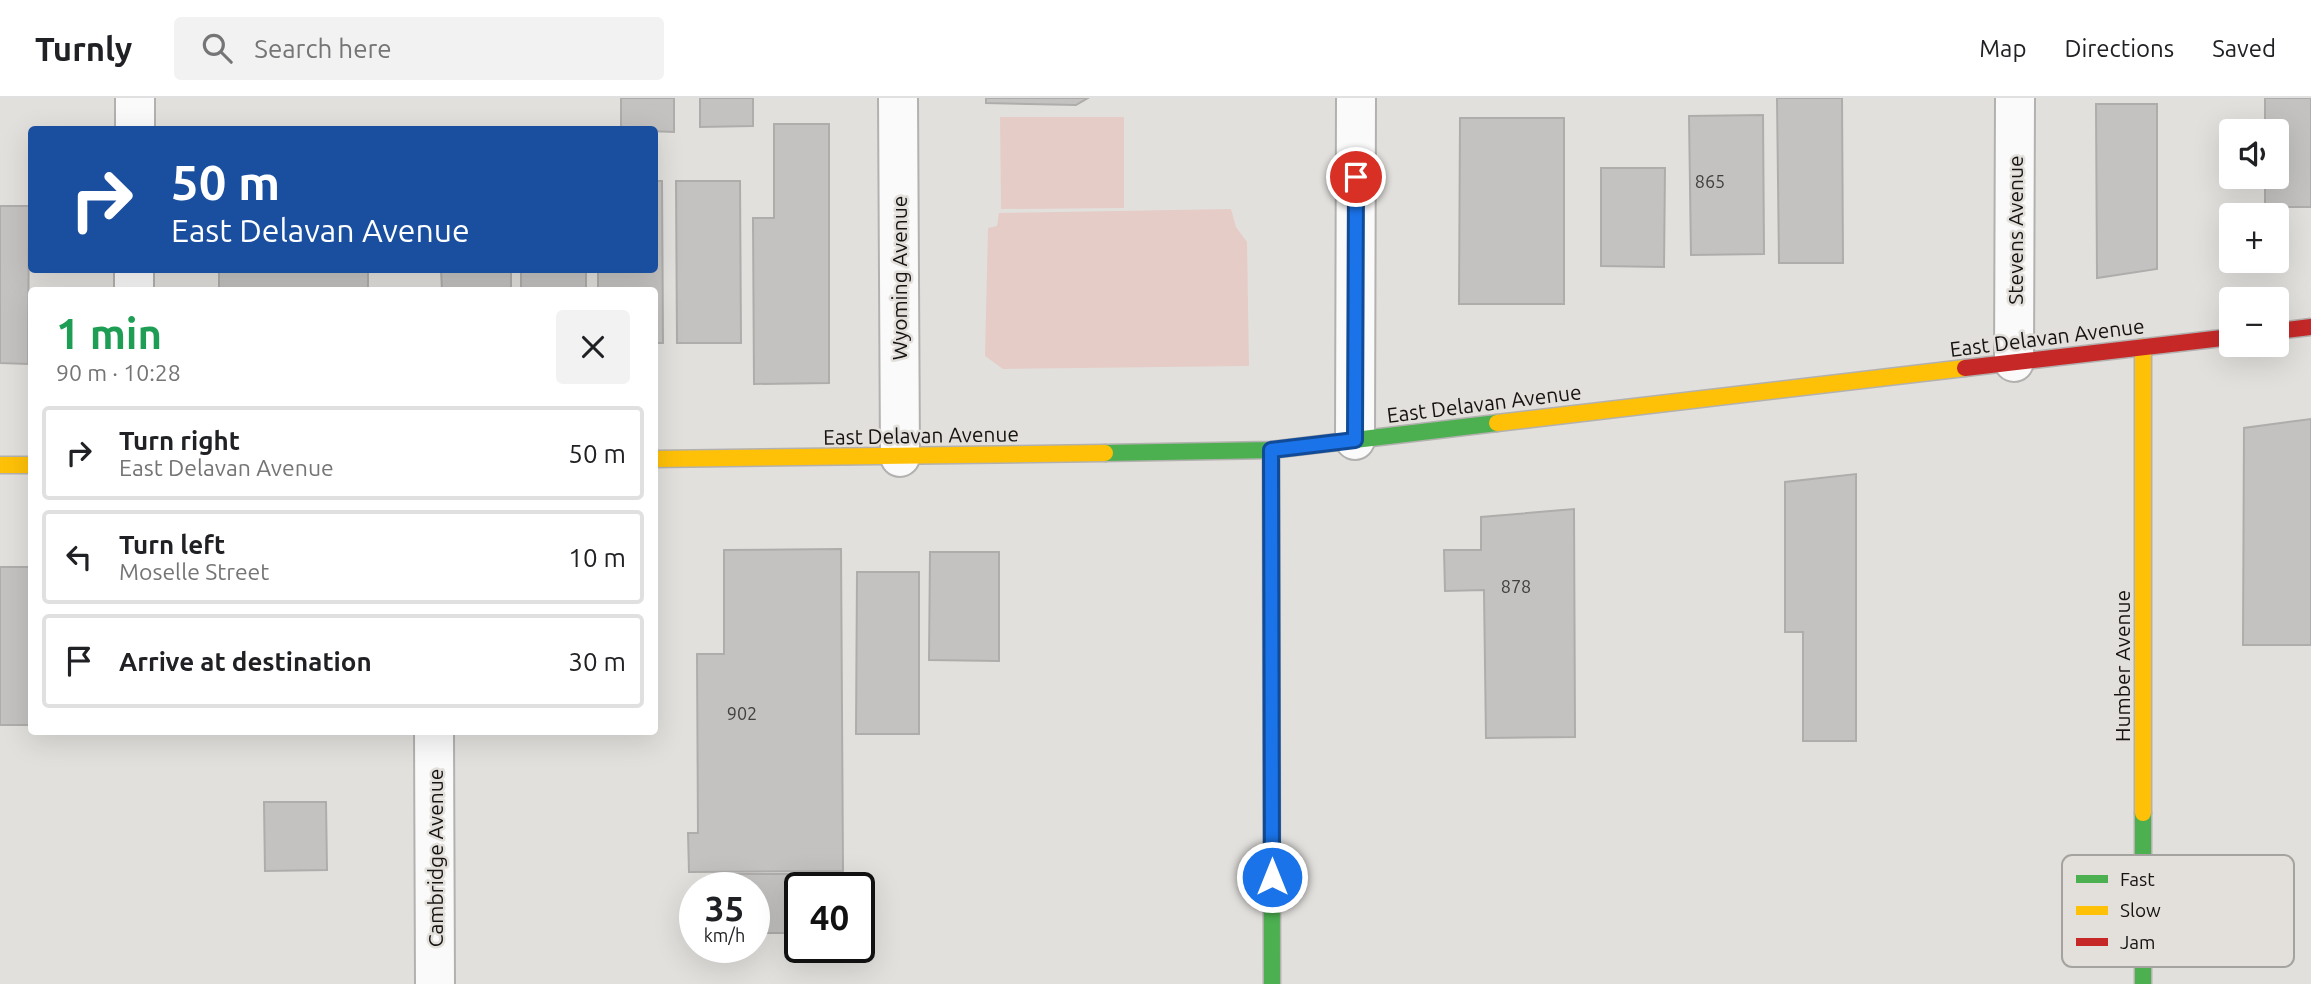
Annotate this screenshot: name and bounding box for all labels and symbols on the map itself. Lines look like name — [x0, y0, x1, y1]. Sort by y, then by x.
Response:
pin — [1326, 147, 1386, 207]
street label: Stevens Avenue — [2003, 155, 2027, 305]
house number: 865 — [1695, 171, 1725, 191]
street label: Wyoming Avenue — [887, 196, 911, 360]
street label: East Delavan Avenue — [1948, 313, 2146, 361]
street label: East Delavan Avenue — [1385, 379, 1583, 427]
street label: East Delavan Avenue — [823, 421, 1019, 449]
house number: 878 — [1501, 576, 1531, 596]
street label: Humber Avenue — [2110, 590, 2134, 742]
house number: 902 — [727, 703, 757, 723]
street label: Cambridge Avenue — [423, 769, 447, 947]
position arrow — [1235, 840, 1309, 914]
legend — [2062, 855, 2294, 967]
text: Fast — [2120, 868, 2155, 890]
speed limit sign: 40 — [784, 872, 875, 963]
text: Slow — [2120, 899, 2161, 921]
text: Jam — [2120, 931, 2156, 953]

